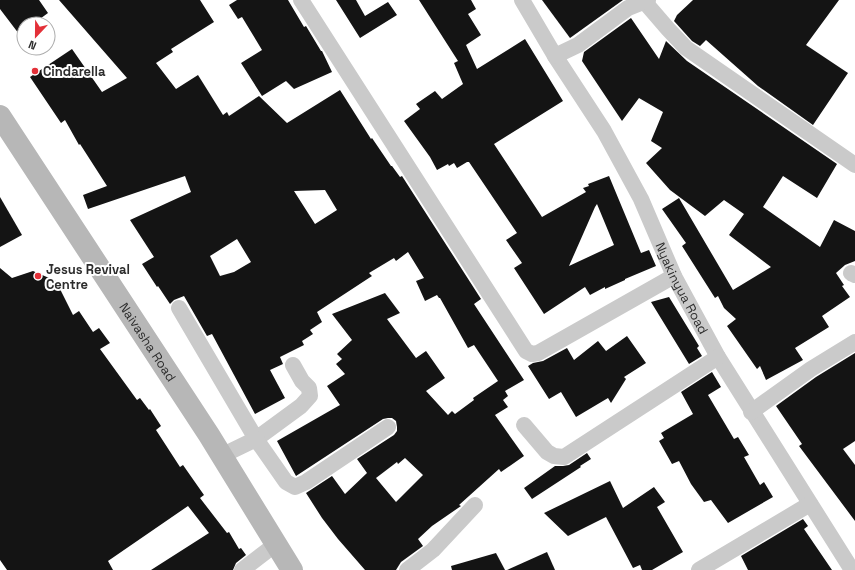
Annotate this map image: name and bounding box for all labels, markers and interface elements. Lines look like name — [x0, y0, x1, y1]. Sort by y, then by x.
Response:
north arrow — [16, 16, 56, 56]
text: N — [26, 37, 38, 53]
place label: Cindarella — [43, 63, 106, 80]
marker: Cindarella — [30, 66, 40, 76]
street label: Nyakinyua Road — [652, 239, 712, 337]
place label: Jesus Revival Centre — [46, 261, 130, 293]
marker: Jesus Revival Centre — [33, 271, 43, 281]
street label: Naivasha Road — [116, 299, 180, 385]

